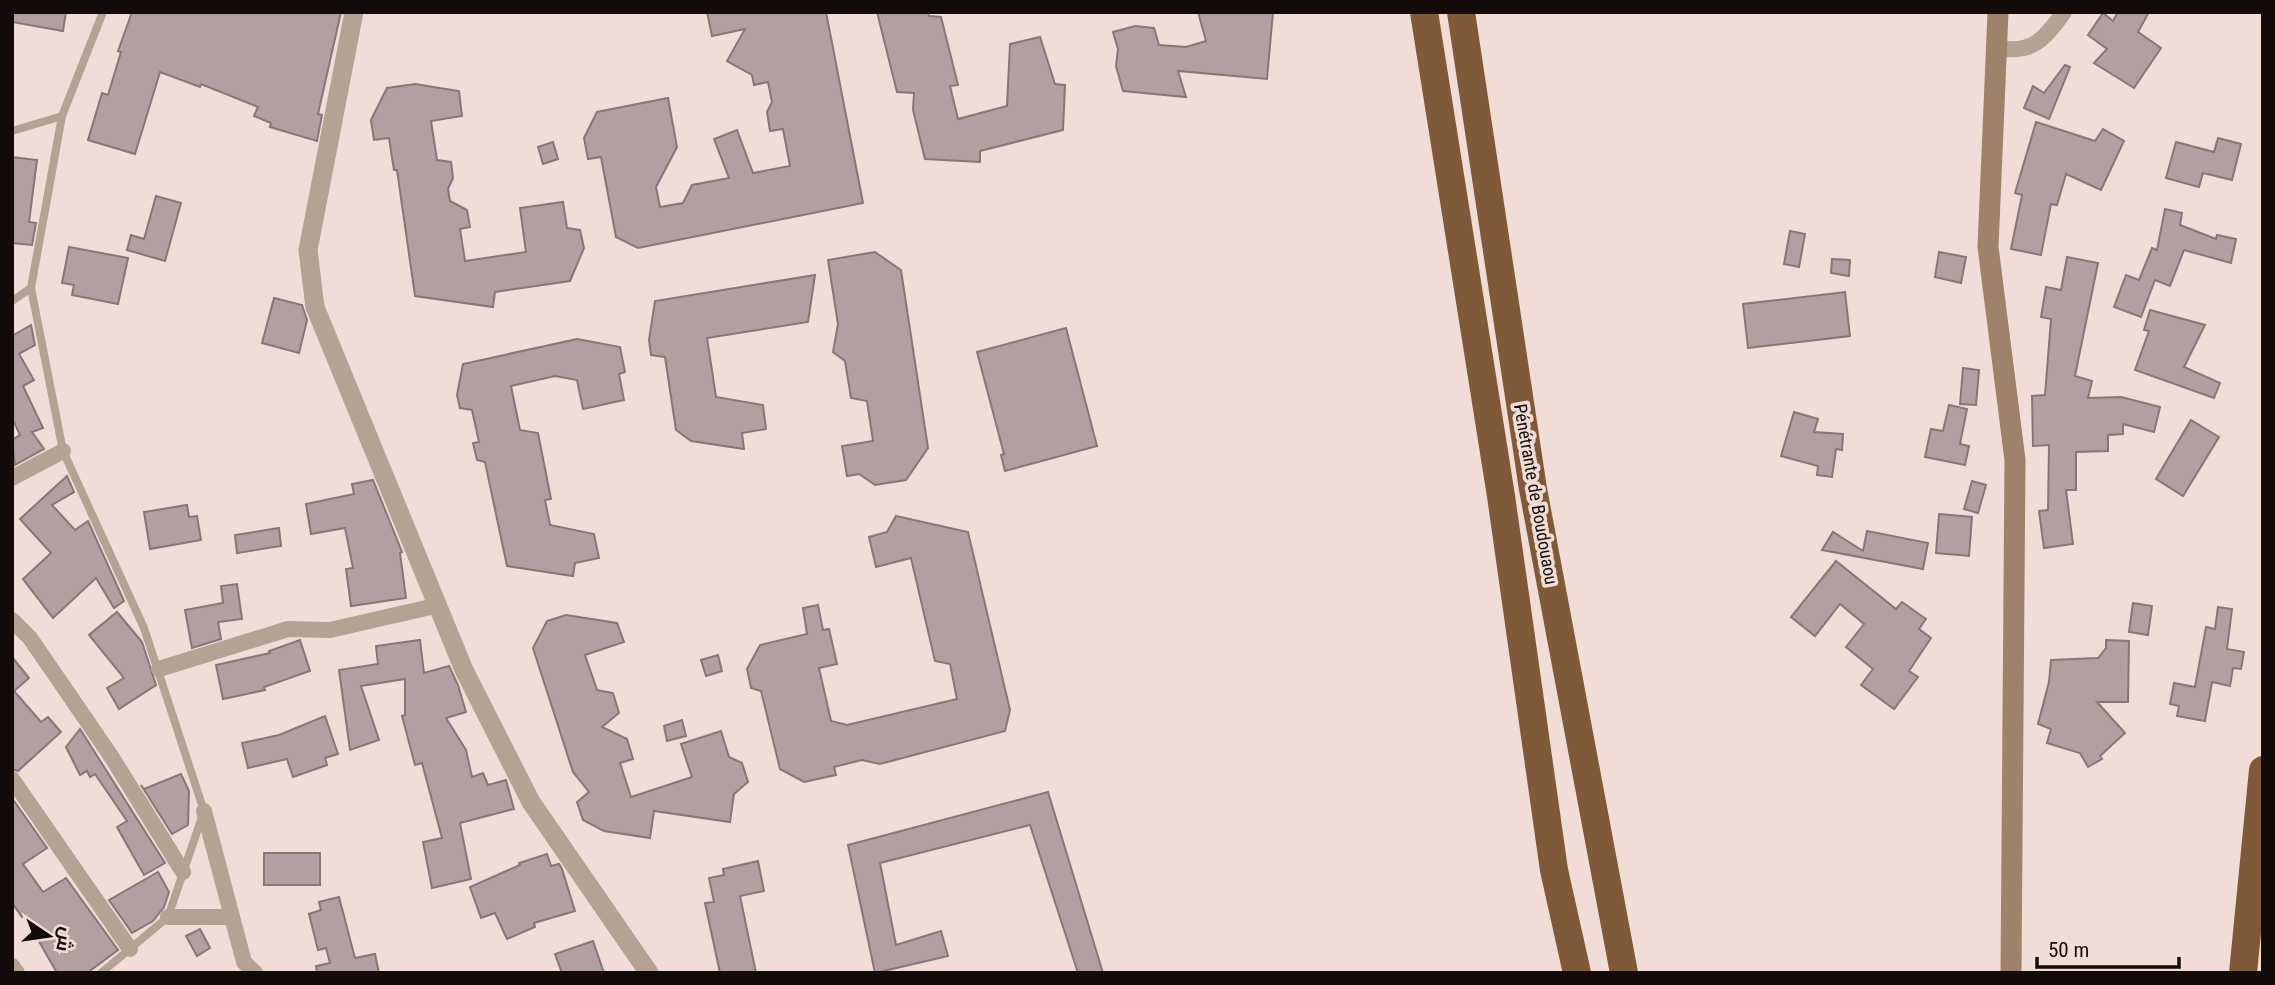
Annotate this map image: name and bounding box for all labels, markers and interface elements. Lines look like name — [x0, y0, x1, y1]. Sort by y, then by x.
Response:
street label: Pénétrante de Boudouaou — [1510, 402, 1562, 586]
north arrow — [14, 901, 84, 971]
text: ش — [51, 925, 79, 954]
scale bar — [2037, 926, 2179, 970]
text: 50 m — [2048, 938, 2089, 962]

